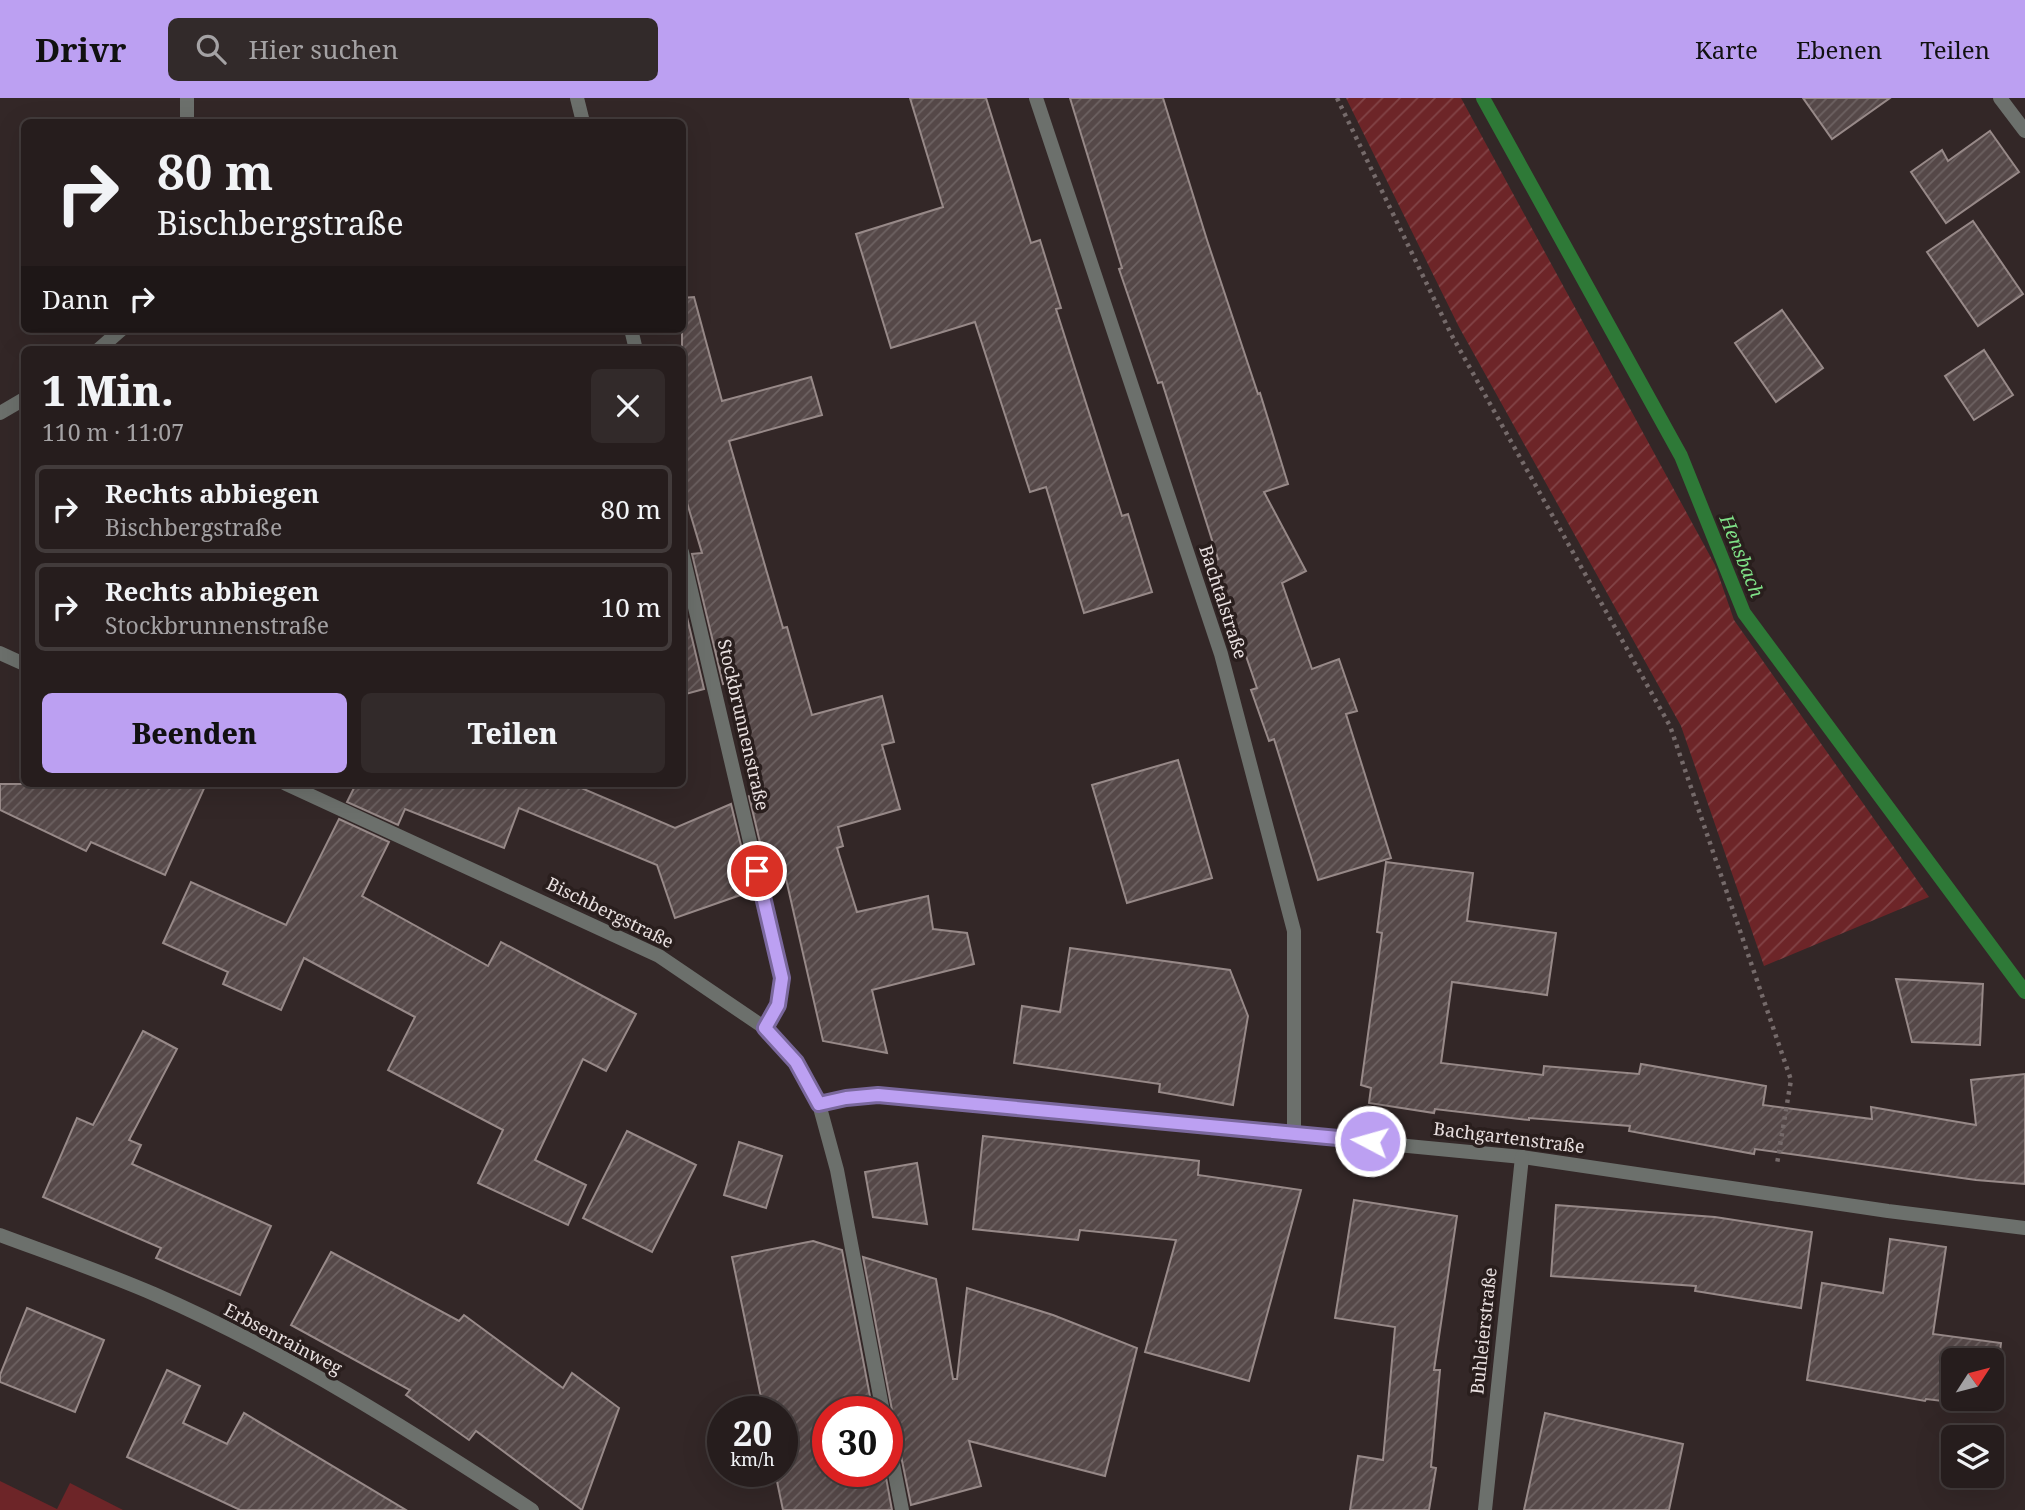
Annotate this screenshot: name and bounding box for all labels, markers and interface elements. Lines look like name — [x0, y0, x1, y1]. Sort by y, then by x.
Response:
search box — [168, 18, 658, 81]
text: Drivr — [35, 27, 126, 72]
icon: search — [192, 30, 230, 68]
text: Hier suchen — [248, 31, 399, 67]
text: Karte — [1695, 33, 1758, 66]
text: Ebenen — [1796, 33, 1882, 66]
text: Teilen — [1920, 33, 1990, 66]
text: 80 m — [157, 138, 273, 204]
icon: right — [42, 147, 133, 238]
text: Bischbergstraße — [157, 201, 404, 244]
icon: right — [123, 280, 161, 318]
text: Dann — [42, 281, 109, 317]
text: 1 Min. — [42, 361, 174, 418]
button: close — [591, 369, 665, 443]
text: 110 m · 11:07 — [42, 416, 184, 448]
text: Rechts abbiegen — [105, 475, 319, 511]
icon: right — [46, 490, 84, 528]
text: 80 m — [601, 491, 661, 527]
water label: Hensbach — [1713, 510, 1771, 602]
text: Bischbergstraße — [105, 511, 282, 543]
street label: Bachtalstraße — [1194, 542, 1254, 662]
text: Rechts abbiegen — [105, 573, 319, 609]
icon: right — [46, 588, 84, 626]
text: 10 m — [601, 589, 661, 625]
text: Stockbrunnenstraße — [105, 609, 329, 641]
street label: Stockbrunnenstraße — [713, 637, 775, 813]
button: Beenden — [42, 693, 347, 773]
button: Teilen — [361, 693, 665, 773]
pin — [727, 841, 787, 901]
icon: arrive — [738, 852, 776, 890]
street label: Bischbergstraße — [543, 871, 678, 953]
position arrow — [1333, 1104, 1407, 1178]
street label: Bachgartenstraße — [1432, 1116, 1586, 1158]
street label: Buhleierstraße — [1464, 1266, 1502, 1396]
street label: Erbsenrainweg — [220, 1297, 347, 1380]
north arrow — [1941, 1348, 2004, 1410]
map controls — [1941, 1348, 2004, 1488]
speed limit sign: 30 — [812, 1396, 903, 1487]
text: 20 — [733, 1409, 772, 1456]
button: layers — [1941, 1425, 2004, 1488]
text: km/h — [730, 1447, 775, 1471]

